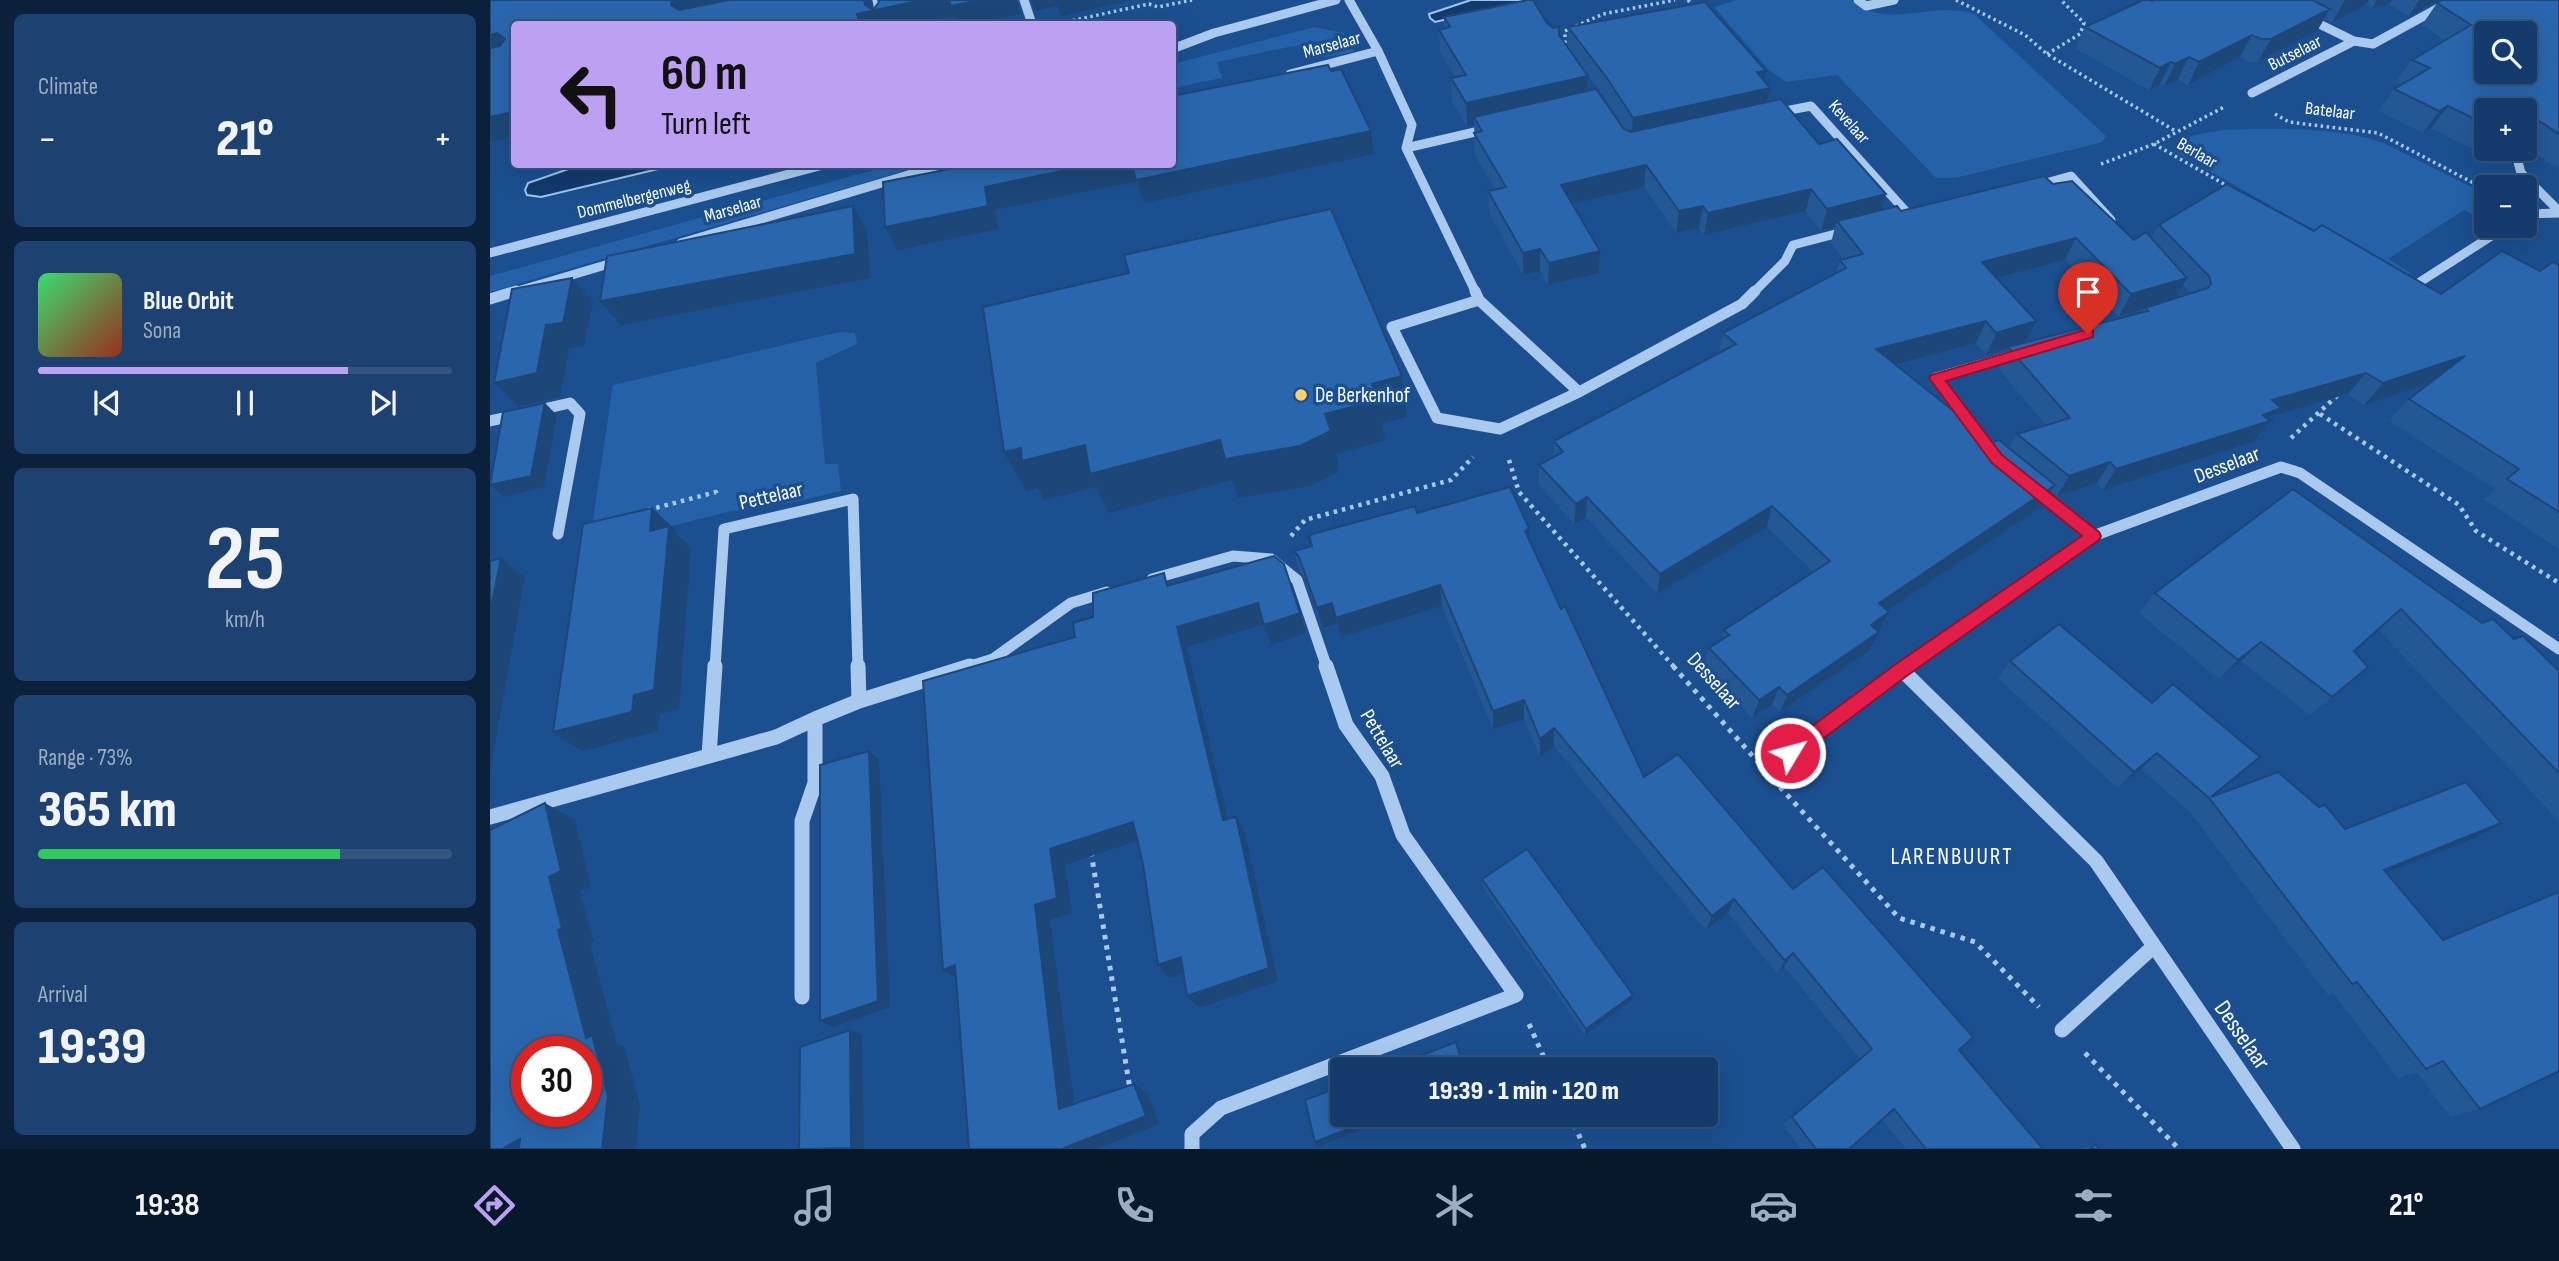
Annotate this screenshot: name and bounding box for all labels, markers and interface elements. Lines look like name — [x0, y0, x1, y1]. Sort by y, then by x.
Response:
map controls — [2474, 21, 2537, 238]
button: search — [2474, 21, 2537, 84]
street label: Marselaar — [1301, 27, 1363, 63]
street label: Butselaar — [2265, 31, 2325, 75]
text: 60 m — [661, 45, 748, 104]
icon: left — [546, 49, 637, 140]
text: Climate — [38, 73, 98, 101]
street label: Kevelaar — [1824, 96, 1874, 148]
street label: Batelaar — [2304, 98, 2356, 124]
button: + — [2474, 98, 2537, 161]
text: Turn left — [661, 105, 751, 144]
text: 21° — [216, 108, 274, 171]
text: − — [38, 117, 57, 162]
text: + — [433, 117, 452, 162]
street label: Berlaar — [2173, 133, 2221, 173]
street label: Dommelbergenweg — [575, 175, 693, 223]
button: − — [2474, 175, 2537, 238]
street label: Marselaar — [702, 191, 764, 227]
pin — [2058, 262, 2118, 334]
icon: arrive — [2069, 273, 2107, 311]
text: Blue Orbit — [143, 286, 234, 317]
text: Sona — [143, 317, 181, 345]
place label: De Berkenhof — [1315, 383, 1411, 408]
icon: previous — [88, 384, 126, 422]
icon: pause — [226, 384, 264, 422]
icon: next — [364, 384, 402, 422]
marker: De Berkenhof — [1293, 387, 1309, 403]
street label: Desselaar — [2191, 441, 2263, 489]
street label: Pettelaar — [737, 477, 805, 515]
text: 25 — [205, 506, 285, 615]
text: km/h — [225, 606, 265, 634]
street label: Desselaar — [1682, 647, 1746, 715]
street label: Pettelaar — [1355, 705, 1409, 773]
position arrow — [1753, 716, 1827, 790]
text: Range · 73% — [38, 744, 133, 772]
text: 365 km — [38, 779, 177, 842]
district label: LARENBUURT — [1890, 843, 2014, 871]
text: Arrival — [38, 981, 87, 1009]
street label: Desselaar — [2208, 995, 2276, 1075]
text: 19:39 — [38, 1016, 146, 1079]
speed limit sign: 30 — [511, 1036, 602, 1127]
text: 19:39 · 1 min · 120 m — [1429, 1076, 1619, 1107]
icon: directions — [470, 1181, 519, 1230]
icon: music — [790, 1181, 839, 1230]
icon: phone — [1110, 1181, 1159, 1230]
icon: climate — [1430, 1181, 1479, 1230]
icon: car — [1749, 1181, 1798, 1230]
icon: filters — [2069, 1181, 2118, 1230]
text: 19:38 — [135, 1186, 200, 1225]
text: 21° — [2389, 1186, 2424, 1225]

